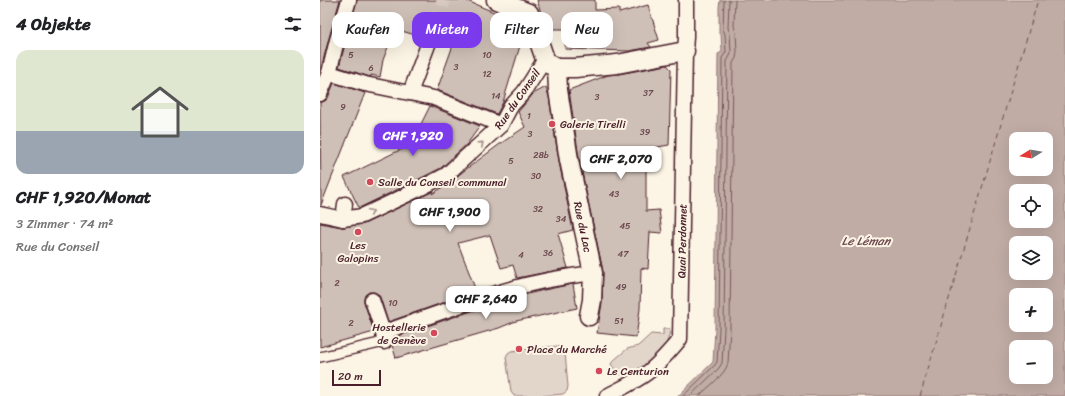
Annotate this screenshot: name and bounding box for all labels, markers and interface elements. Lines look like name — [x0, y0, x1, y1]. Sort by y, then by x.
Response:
text: 4 Objekte — [16, 9, 91, 39]
chip: Kaufen — [332, 12, 404, 48]
chip: Mieten — [412, 12, 482, 48]
chip: Filter — [490, 12, 553, 48]
chip: Neu — [561, 12, 613, 48]
icon: filters — [282, 13, 304, 35]
house number: 5 — [348, 47, 354, 63]
house number: 10 — [482, 47, 492, 63]
house number: 3 — [454, 59, 459, 75]
house number: 6 — [368, 60, 374, 76]
street label: Rue du Conseil — [489, 64, 546, 134]
house number: 12 — [482, 66, 492, 82]
icon: home — [124, 76, 196, 148]
house number: 37 — [643, 85, 654, 101]
house number: 14 — [491, 88, 501, 104]
house number: 3 — [595, 89, 600, 105]
house number: 9 — [340, 99, 346, 115]
house number: 1 — [527, 108, 531, 124]
place label: Galerie Tirelli — [560, 115, 626, 134]
marker: Galerie Tirelli — [547, 119, 557, 129]
pin: CHF 1,920 — [367, 123, 459, 157]
text: CHF 1,920 — [383, 124, 443, 147]
house number: 39 — [640, 124, 651, 140]
house number: 3 — [528, 126, 533, 142]
north arrow — [1009, 132, 1053, 176]
map controls — [1009, 132, 1053, 384]
one-way arrow — [476, 141, 484, 148]
pin: CHF 2,070 — [575, 146, 667, 180]
house number: 28b — [533, 147, 549, 163]
text: CHF 2,070 — [590, 147, 652, 170]
house number: 5 — [508, 153, 514, 169]
house number: 30 — [531, 168, 542, 184]
place label: Salle du Conseil communal — [378, 173, 507, 192]
marker: Salle du Conseil communal — [365, 177, 375, 187]
text: CHF 1,920/Monat — [16, 182, 151, 212]
button: locate — [1009, 184, 1053, 228]
house number: 43 — [609, 186, 619, 202]
pin: CHF 1,900 — [404, 199, 496, 233]
text: CHF 1,900 — [419, 200, 481, 223]
street label: Rue du Lac — [568, 200, 597, 255]
house number: 32 — [533, 201, 543, 217]
street label: Quai Perdonnet — [672, 203, 693, 278]
one-way arrow — [368, 208, 375, 216]
house number: 34 — [556, 211, 567, 227]
text: 3 Zimmer · 74 m² — [16, 212, 113, 235]
house number: 45 — [619, 218, 631, 234]
marker: Les Galopins — [353, 227, 363, 237]
water label: Le Léman — [842, 230, 892, 252]
text: Rue du Conseil — [16, 235, 99, 258]
place label: Les Galopins — [338, 236, 379, 268]
button: layers — [1009, 236, 1053, 280]
house number: 36 — [543, 245, 553, 261]
house number: 47 — [618, 246, 629, 262]
house number: 4 — [518, 247, 524, 263]
house number: 2 — [334, 275, 340, 291]
house number: 49 — [615, 279, 627, 295]
pin: CHF 2,640 — [440, 286, 532, 320]
text: CHF 2,640 — [455, 287, 517, 310]
button: + — [1009, 288, 1053, 332]
house number: 10 — [388, 295, 398, 311]
house number: 51 — [614, 313, 624, 329]
house number: 2 — [348, 315, 354, 331]
place label: Hostellerie de Genève — [372, 318, 427, 350]
marker: Hostellerie de Genève — [429, 328, 439, 338]
place label: Place du Marché — [527, 340, 607, 359]
button: − — [1009, 340, 1053, 384]
marker: Place du Marché — [514, 344, 524, 354]
place label: Le Centurion — [607, 362, 669, 381]
marker: Le Centurion — [594, 366, 604, 376]
text: 20 m — [338, 367, 363, 386]
scale bar — [332, 368, 381, 387]

